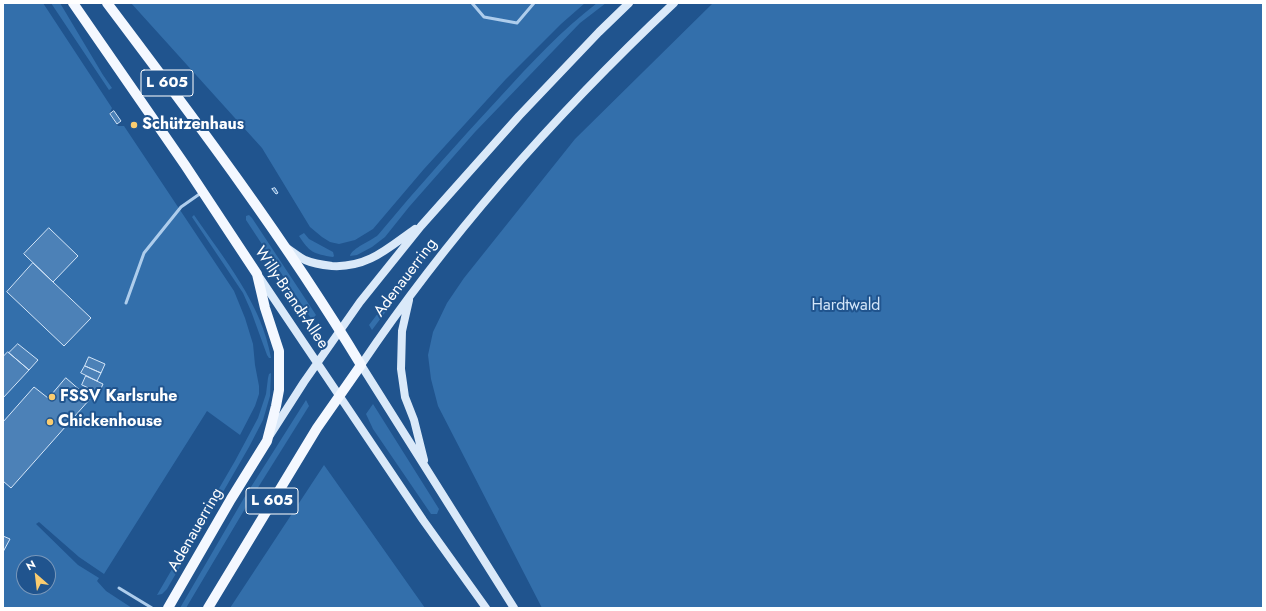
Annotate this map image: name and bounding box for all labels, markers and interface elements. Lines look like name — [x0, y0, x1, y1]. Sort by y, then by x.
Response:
road number: L 605 — [141, 70, 193, 96]
place label: Schützenhaus — [142, 115, 244, 135]
marker: Schützenhaus — [129, 120, 139, 130]
street label: Adenauerring — [370, 235, 442, 321]
street label: Willy-Brandt-Allee — [250, 243, 332, 353]
park label: Hardtwald — [812, 296, 880, 316]
place label: FSSV Karlsruhe — [60, 387, 177, 407]
marker: FSSV Karlsruhe — [47, 392, 57, 402]
place label: Chickenhouse — [58, 412, 162, 432]
marker: Chickenhouse — [45, 417, 55, 427]
street label: Adenauerring — [164, 485, 228, 575]
road number: L 605 — [246, 488, 298, 514]
north arrow — [16, 555, 56, 595]
text: N — [23, 556, 38, 574]

